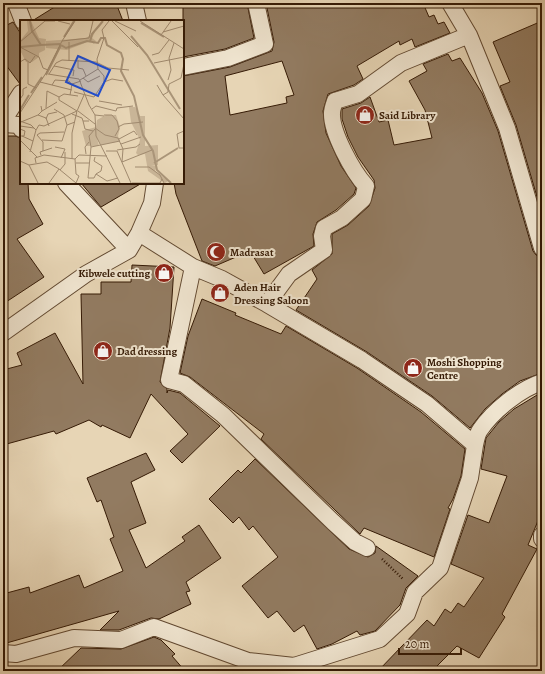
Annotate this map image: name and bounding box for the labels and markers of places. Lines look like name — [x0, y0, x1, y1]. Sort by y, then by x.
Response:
shop icon: Said Library — [354, 104, 376, 126]
place label: Said Library — [379, 108, 436, 123]
mosque icon: Madrasat — [205, 241, 227, 263]
place label: Madrasat — [230, 245, 274, 260]
shop icon: Kibwele cutting — [153, 262, 175, 284]
place label: Kibwele cutting — [78, 266, 150, 281]
place label: Aden Hair Dressing Saloon — [233, 280, 308, 308]
shop icon: Aden Hair Dressing Saloon — [209, 282, 231, 304]
shop icon: Dad dressing — [92, 340, 114, 362]
place label: Dad dressing — [117, 344, 177, 359]
place label: Moshi Shopping Centre — [427, 355, 502, 383]
shop icon: Moshi Shopping Centre — [402, 357, 424, 379]

